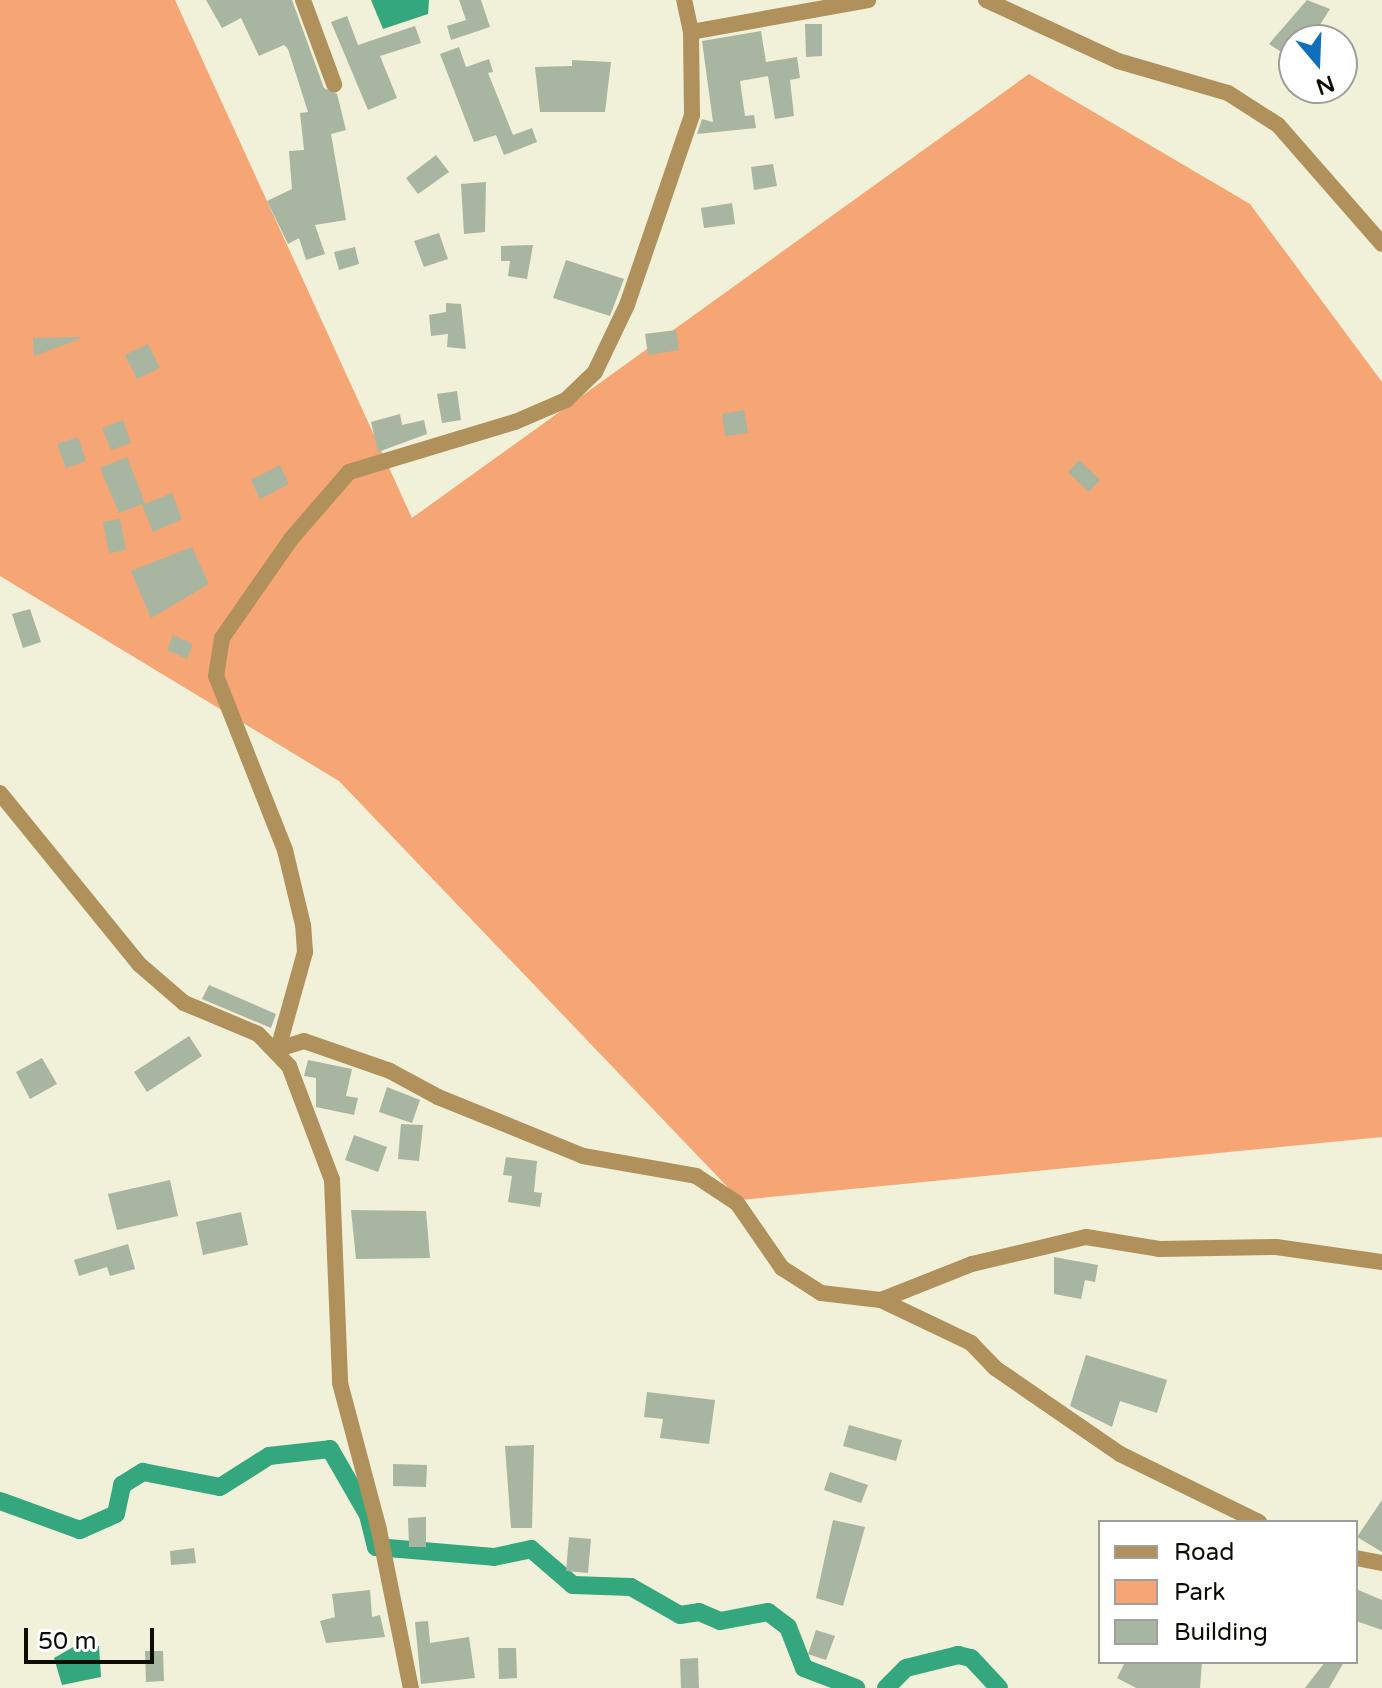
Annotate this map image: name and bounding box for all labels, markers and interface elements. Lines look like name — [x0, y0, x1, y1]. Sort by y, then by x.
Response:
north arrow — [1278, 24, 1358, 104]
text: N — [1313, 70, 1338, 100]
legend — [1098, 1520, 1358, 1664]
text: Road — [1174, 1538, 1234, 1567]
text: Park — [1174, 1578, 1225, 1607]
scale bar — [28, 1612, 158, 1662]
text: Building — [1174, 1618, 1268, 1647]
text: 50 m — [38, 1627, 96, 1656]

